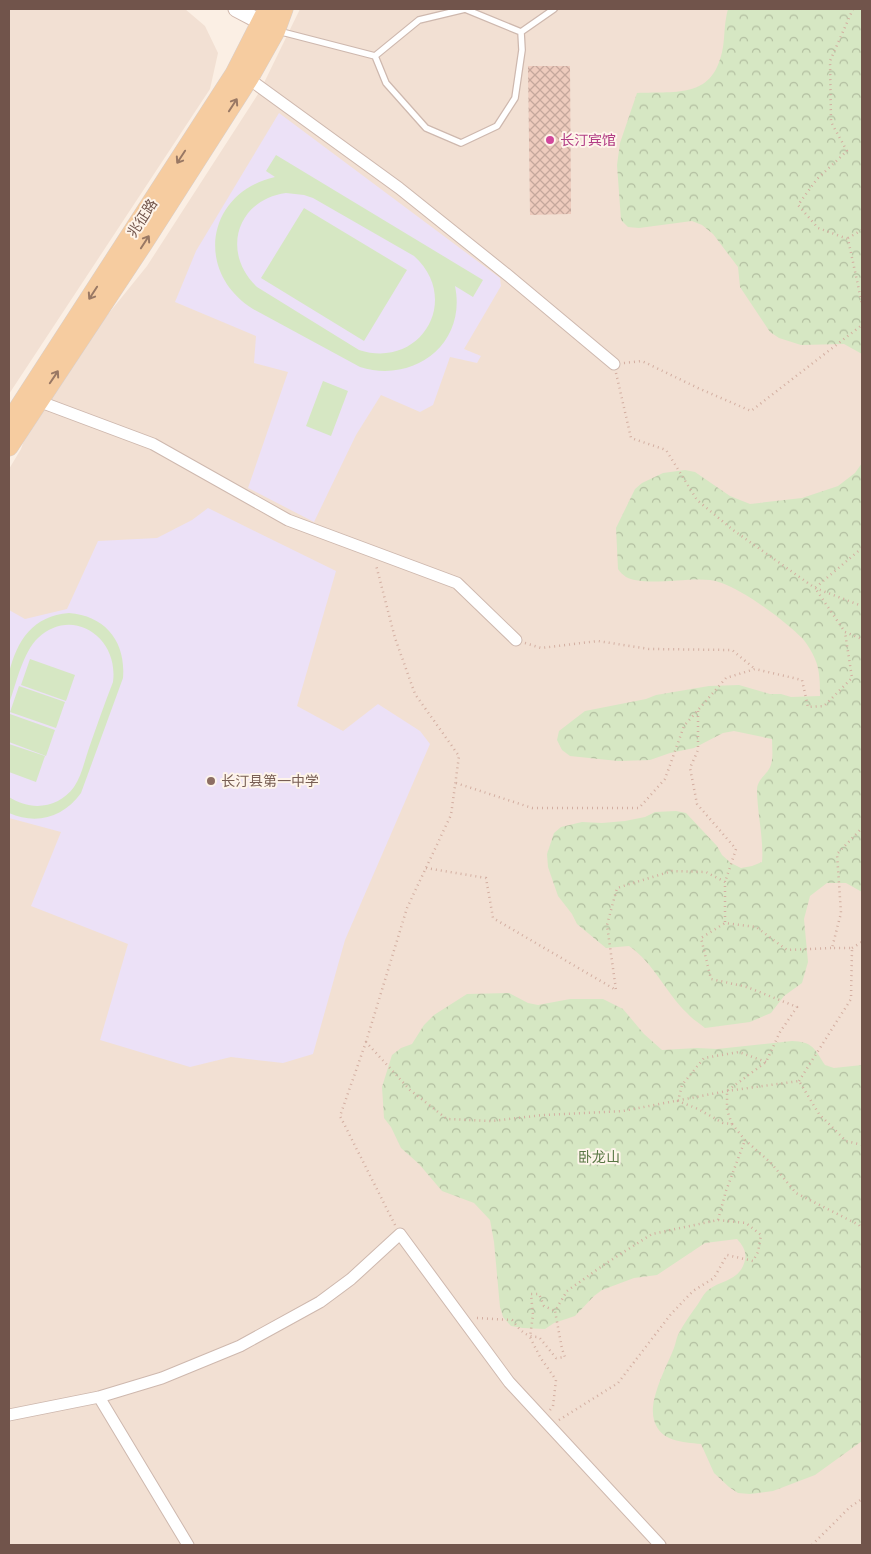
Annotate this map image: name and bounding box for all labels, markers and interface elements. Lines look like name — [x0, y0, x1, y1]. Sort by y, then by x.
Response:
one-way arrow — [227, 98, 238, 112]
place label: 长汀宾馆 — [560, 132, 616, 149]
marker: 长汀宾馆 — [544, 134, 556, 146]
one-way arrow — [176, 149, 186, 163]
street label: 兆征路 — [124, 196, 161, 241]
one-way arrow — [140, 235, 150, 249]
one-way arrow — [88, 286, 98, 300]
one-way arrow — [49, 370, 60, 384]
place label: 长汀县第一中学 — [221, 773, 319, 790]
marker: 长汀县第一中学 — [205, 775, 217, 787]
park label: 卧龙山 — [578, 1149, 620, 1166]

